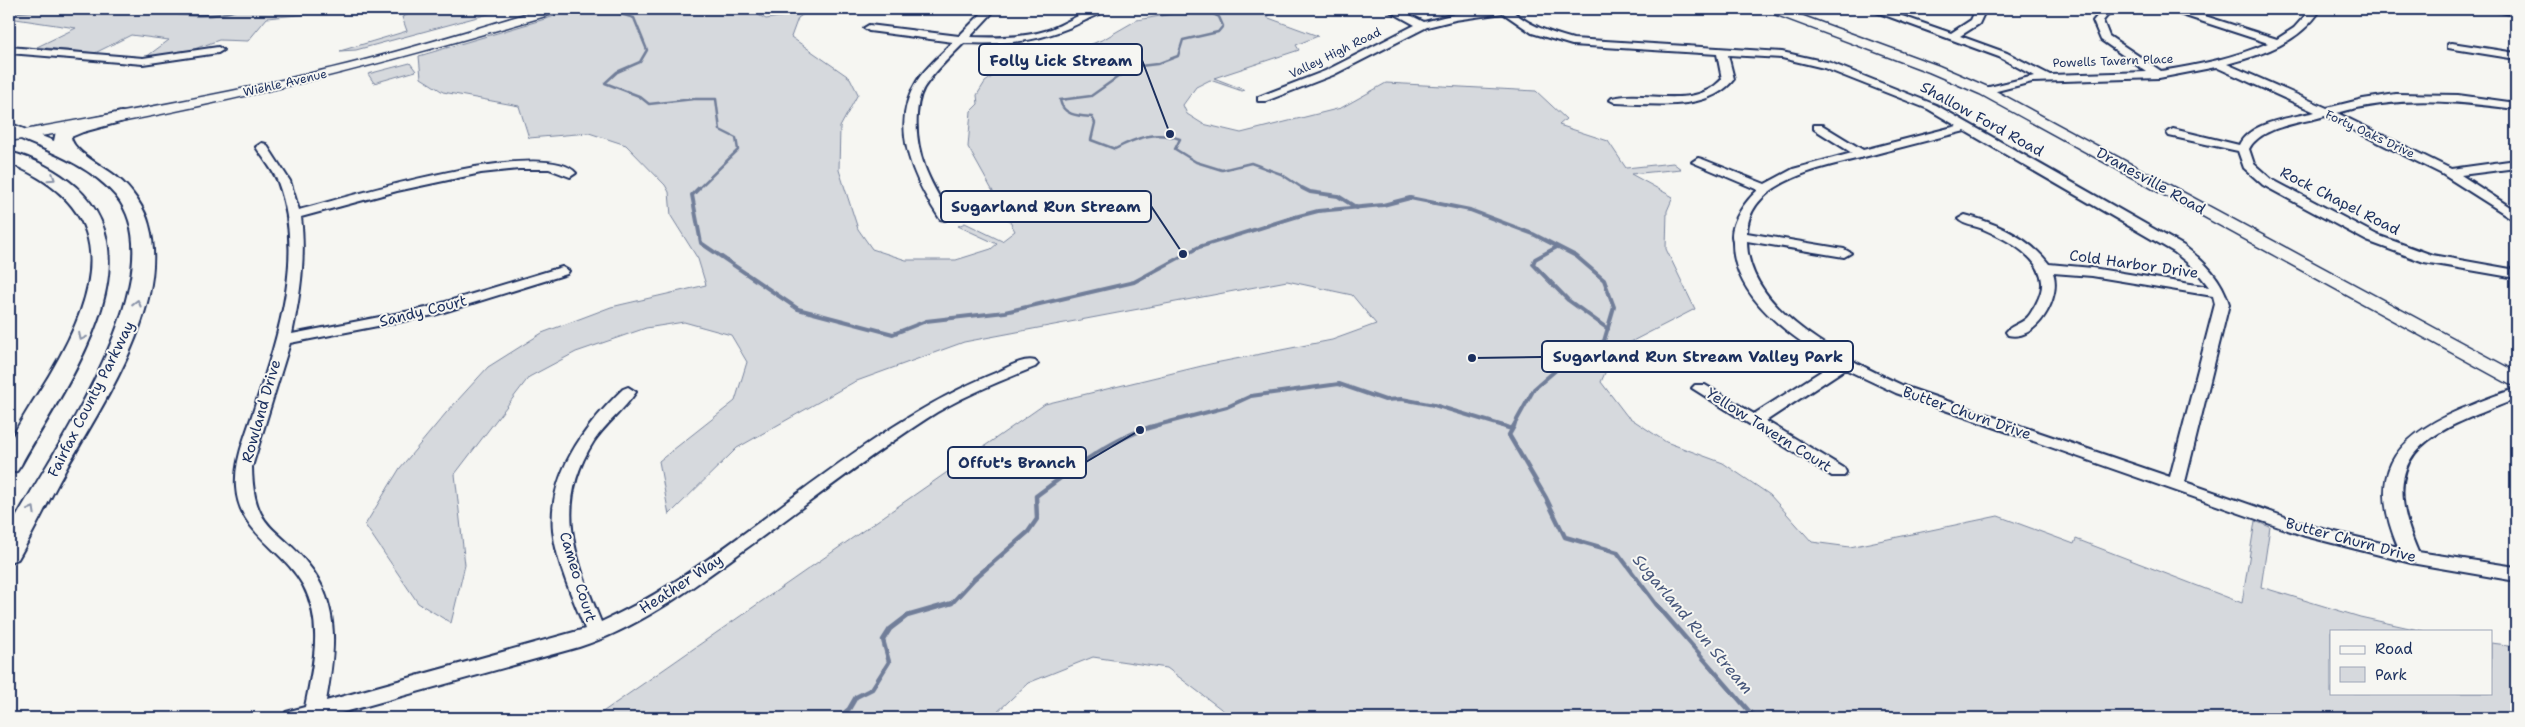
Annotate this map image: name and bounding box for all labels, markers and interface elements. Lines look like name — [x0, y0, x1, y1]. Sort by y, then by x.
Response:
street label: Valley High Road — [1286, 24, 1384, 82]
callout: Folly Lick Stream — [979, 44, 1142, 75]
text: Folly Lick Stream — [990, 50, 1133, 71]
street label: Powells Tavern Place — [2052, 51, 2174, 71]
street label: Wiehle Avenue — [242, 66, 329, 100]
street label: Shallow Ford Road — [1917, 77, 2048, 161]
street label: Forty Oaks Drive — [2323, 106, 2417, 162]
street label: Dranesville Road — [2093, 143, 2210, 220]
street label: Rock Chapel Road — [2277, 162, 2404, 240]
one-way arrow — [47, 172, 56, 182]
callout: Sugarland Run Stream — [941, 191, 1151, 222]
text: Sugarland Run Stream — [951, 196, 1141, 217]
street label: Cold Harbor Drive — [2068, 245, 2200, 283]
street label: Sandy Court — [377, 290, 469, 332]
one-way arrow — [131, 299, 142, 308]
street label: Fairfax County Parkway — [43, 317, 139, 481]
one-way arrow — [78, 332, 88, 341]
callout: Sugarland Run Stream Valley Park — [1542, 341, 1853, 372]
text: Sugarland Run Stream Valley Park — [1553, 346, 1843, 367]
street label: Rowland Drive — [237, 357, 285, 465]
street label: Butter Churn Drive — [1900, 382, 2034, 444]
street label: Yellow Tavern Court — [1702, 383, 1836, 477]
callout: Offut's Branch — [948, 447, 1086, 478]
text: Offut's Branch — [958, 452, 1076, 473]
one-way arrow — [26, 507, 36, 516]
street label: Butter Churn Drive — [2283, 513, 2419, 567]
street label: Cameo Court — [555, 529, 601, 625]
street label: Heather Way — [635, 550, 727, 618]
water label: Sugarland Run Stream — [1628, 550, 1758, 698]
legend — [2330, 630, 2492, 694]
text: Road — [2375, 639, 2413, 659]
text: Park — [2375, 665, 2407, 685]

